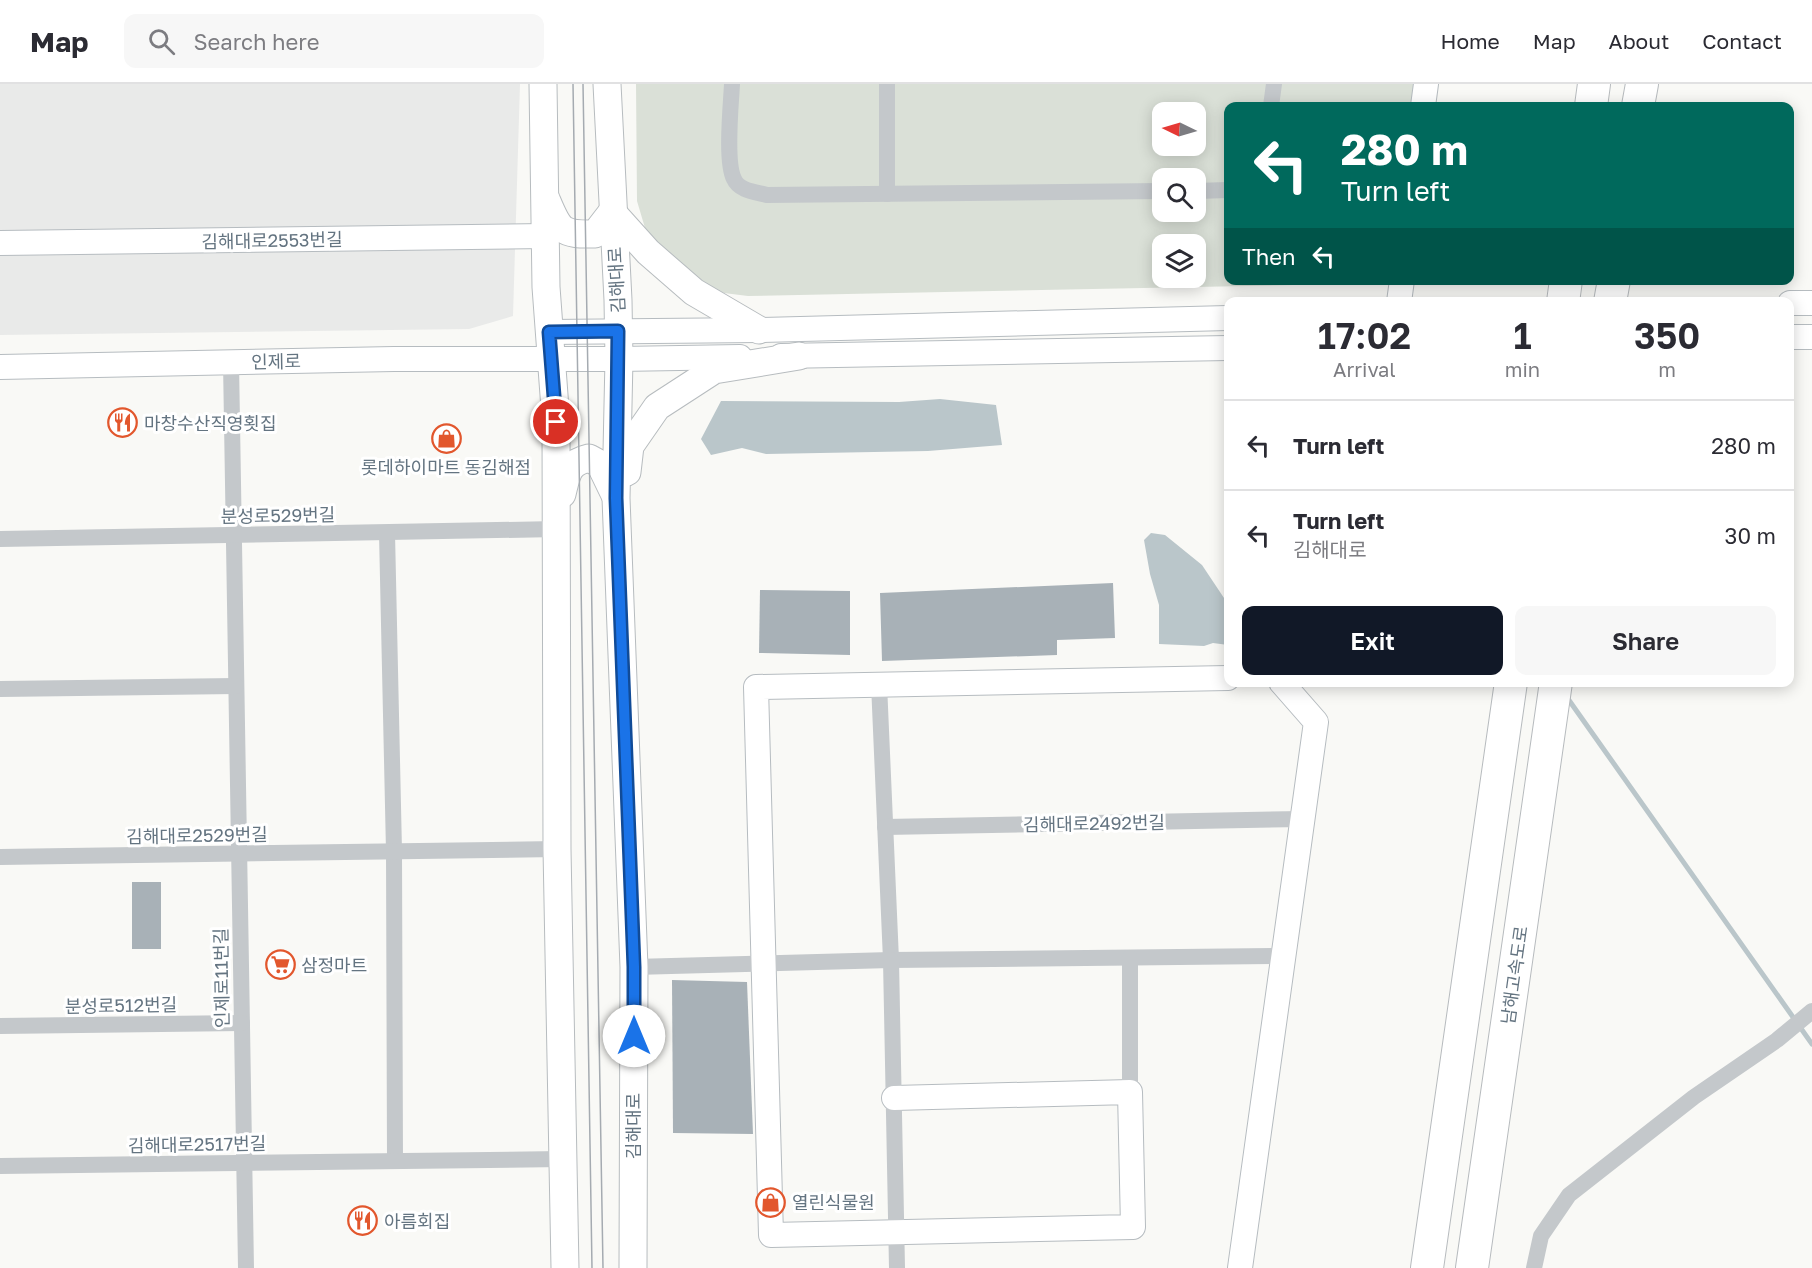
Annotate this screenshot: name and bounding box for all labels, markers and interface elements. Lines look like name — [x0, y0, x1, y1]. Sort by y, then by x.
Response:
search box — [124, 14, 544, 68]
text: Map — [30, 25, 88, 58]
icon: search — [145, 25, 178, 58]
text: Search here — [193, 28, 319, 55]
text: Home — [1440, 28, 1500, 54]
text: Map — [1533, 28, 1576, 54]
text: About — [1609, 28, 1669, 54]
text: Contact — [1702, 28, 1782, 54]
north arrow — [1152, 102, 1206, 156]
map controls — [1152, 102, 1206, 288]
text: 280 m — [1341, 124, 1468, 174]
icon: left — [1242, 126, 1320, 204]
button: search — [1152, 168, 1206, 222]
text: Turn left — [1341, 175, 1450, 207]
street label: 김해대로2553번길 — [201, 228, 343, 252]
button: layers — [1152, 234, 1206, 288]
icon: left — [1307, 240, 1340, 273]
text: Then — [1242, 243, 1295, 270]
street label: 김해대로 — [603, 246, 629, 314]
text: 17:02 — [1318, 314, 1411, 357]
text: 1 — [1513, 314, 1532, 357]
text: 350 — [1634, 314, 1700, 357]
street label: 인제로 — [251, 350, 301, 372]
text: Arrival — [1333, 357, 1396, 381]
text: min — [1505, 357, 1540, 381]
text: m — [1658, 357, 1676, 381]
pin — [530, 396, 581, 447]
icon: arrive — [539, 405, 572, 438]
restaurant icon: 마창수산직영횟집 — [107, 407, 139, 439]
place label: 마창수산직영횟집 — [144, 412, 276, 434]
shop icon: 롯데하이마트 동김해점 — [430, 422, 462, 454]
icon: left — [1242, 429, 1275, 462]
text: Turn left — [1293, 432, 1384, 459]
text: 280 m — [1711, 432, 1776, 459]
place label: 롯데하이마트 동김해점 — [361, 456, 531, 478]
street label: 분성로529번길 — [221, 503, 335, 527]
text: Turn left — [1293, 507, 1384, 534]
icon: left — [1242, 519, 1275, 552]
text: 30 m — [1725, 522, 1776, 549]
text: 김해대로 — [1293, 537, 1367, 561]
button: Exit — [1242, 606, 1503, 675]
button: Share — [1515, 606, 1776, 675]
street label: 김해대로2492번길 — [1023, 811, 1165, 835]
street label: 김해대로2529번길 — [126, 823, 268, 847]
street label: 남해고속도로 — [1496, 924, 1532, 1026]
street label: 인제로11번길 — [209, 928, 233, 1028]
supermarket icon: 삼정마트 — [264, 949, 296, 981]
place label: 삼정마트 — [301, 954, 367, 976]
street label: 분성로512번길 — [65, 993, 177, 1017]
position arrow — [602, 1004, 666, 1068]
street label: 김해대로 — [622, 1093, 644, 1159]
street label: 김해대로2517번길 — [128, 1132, 266, 1156]
shop icon: 열린식물원 — [755, 1186, 787, 1218]
place label: 열린식물원 — [792, 1191, 875, 1213]
restaurant icon: 아름회집 — [347, 1205, 379, 1237]
place label: 아름회집 — [384, 1210, 450, 1232]

